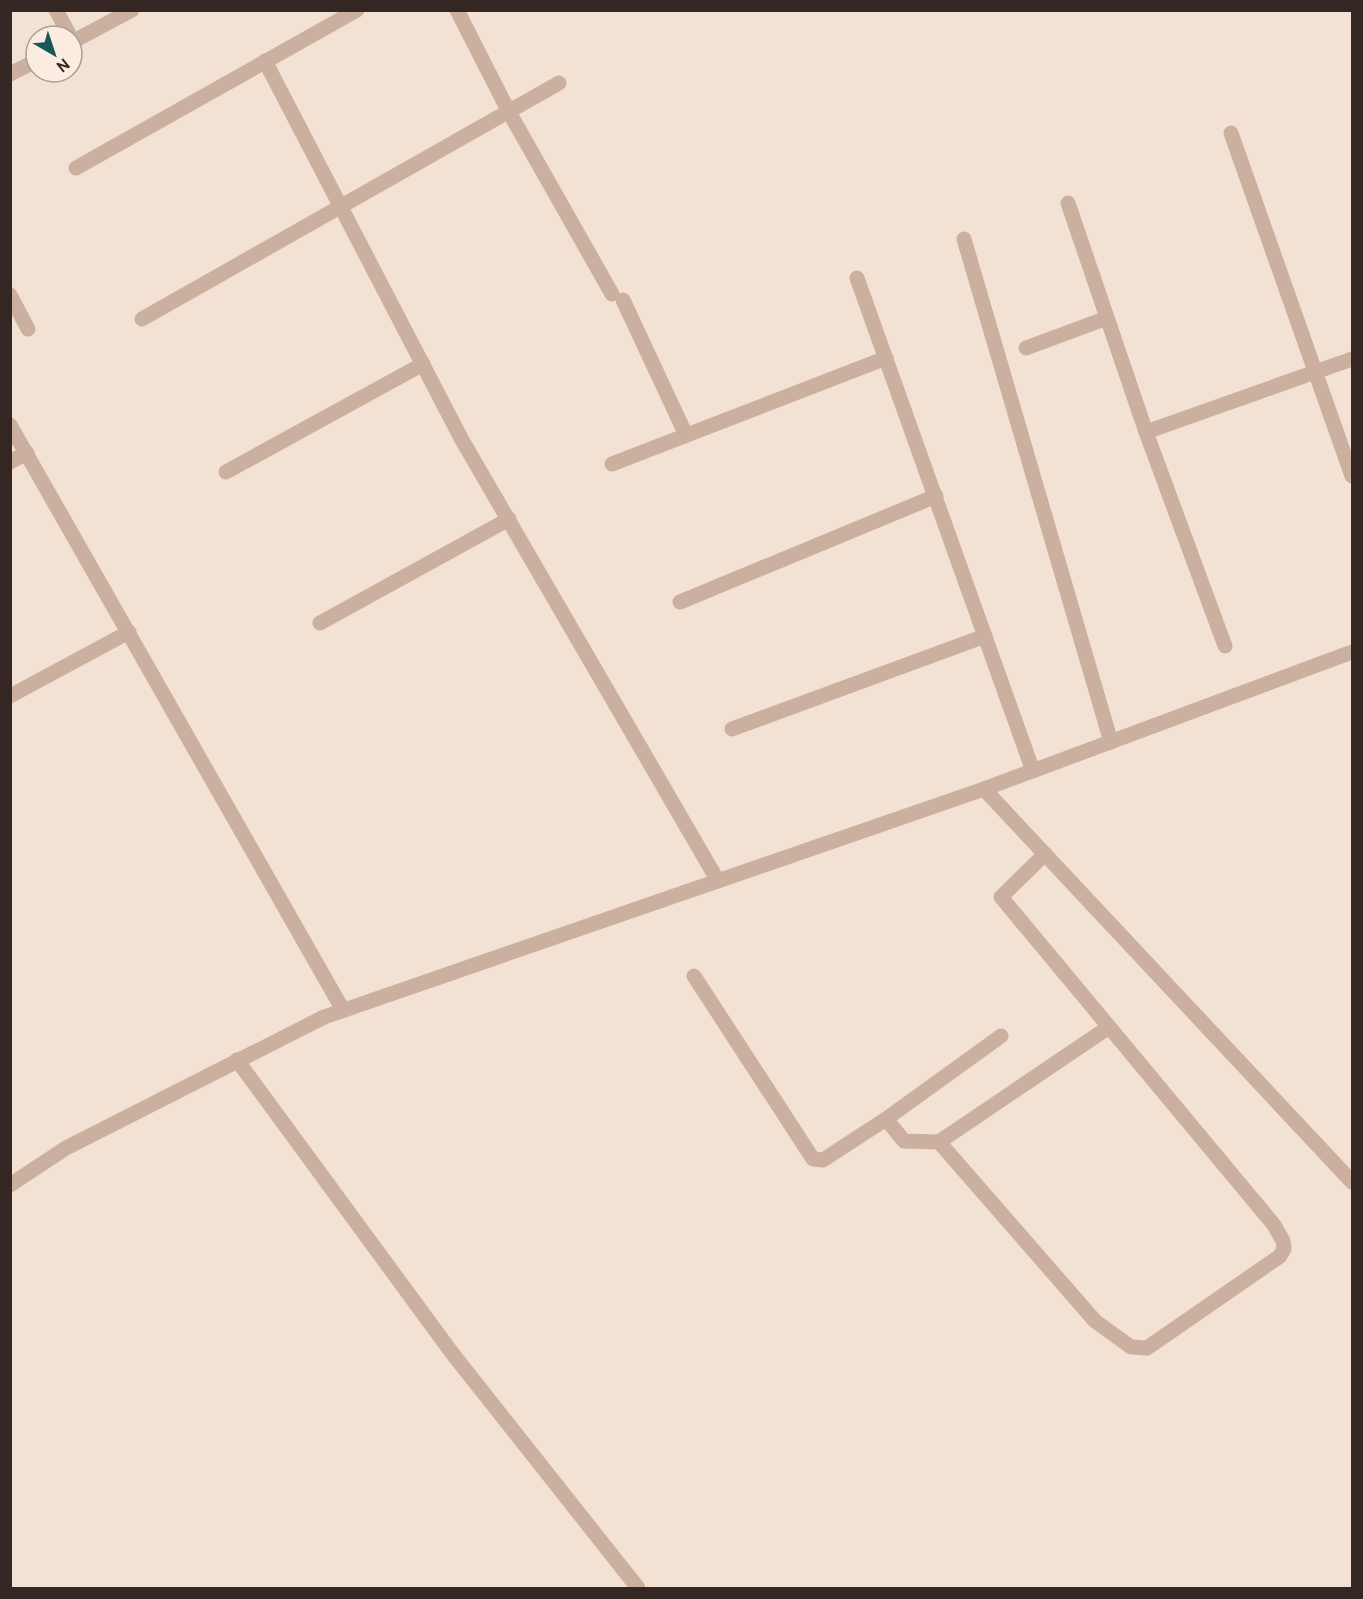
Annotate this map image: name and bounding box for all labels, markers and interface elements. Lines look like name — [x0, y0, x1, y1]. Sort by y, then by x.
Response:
north arrow — [24, 24, 84, 84]
text: N — [53, 54, 73, 76]

